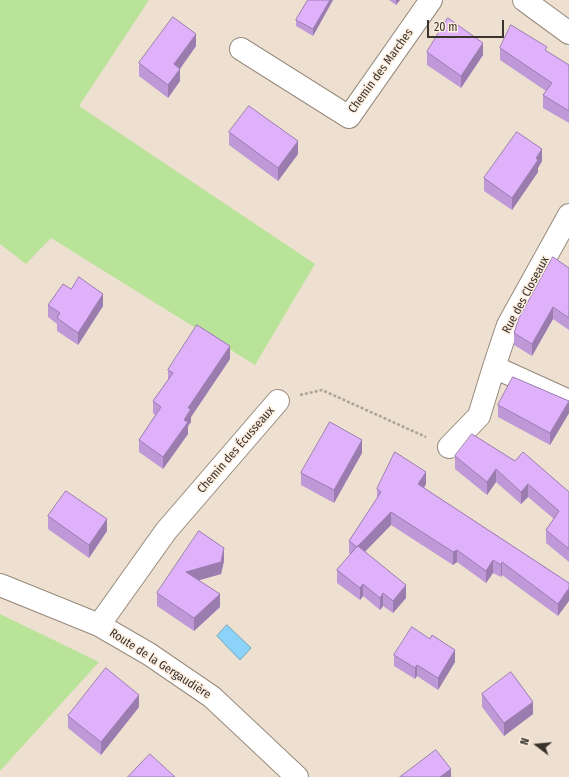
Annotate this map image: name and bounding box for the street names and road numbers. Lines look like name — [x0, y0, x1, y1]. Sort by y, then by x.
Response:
street label: Chemin des Marches — [346, 26, 416, 116]
street label: Rue des Closeaux — [500, 254, 552, 336]
street label: Chemin des Écusseaux — [194, 404, 278, 496]
street label: Route de la Gergaudière — [107, 626, 213, 702]

